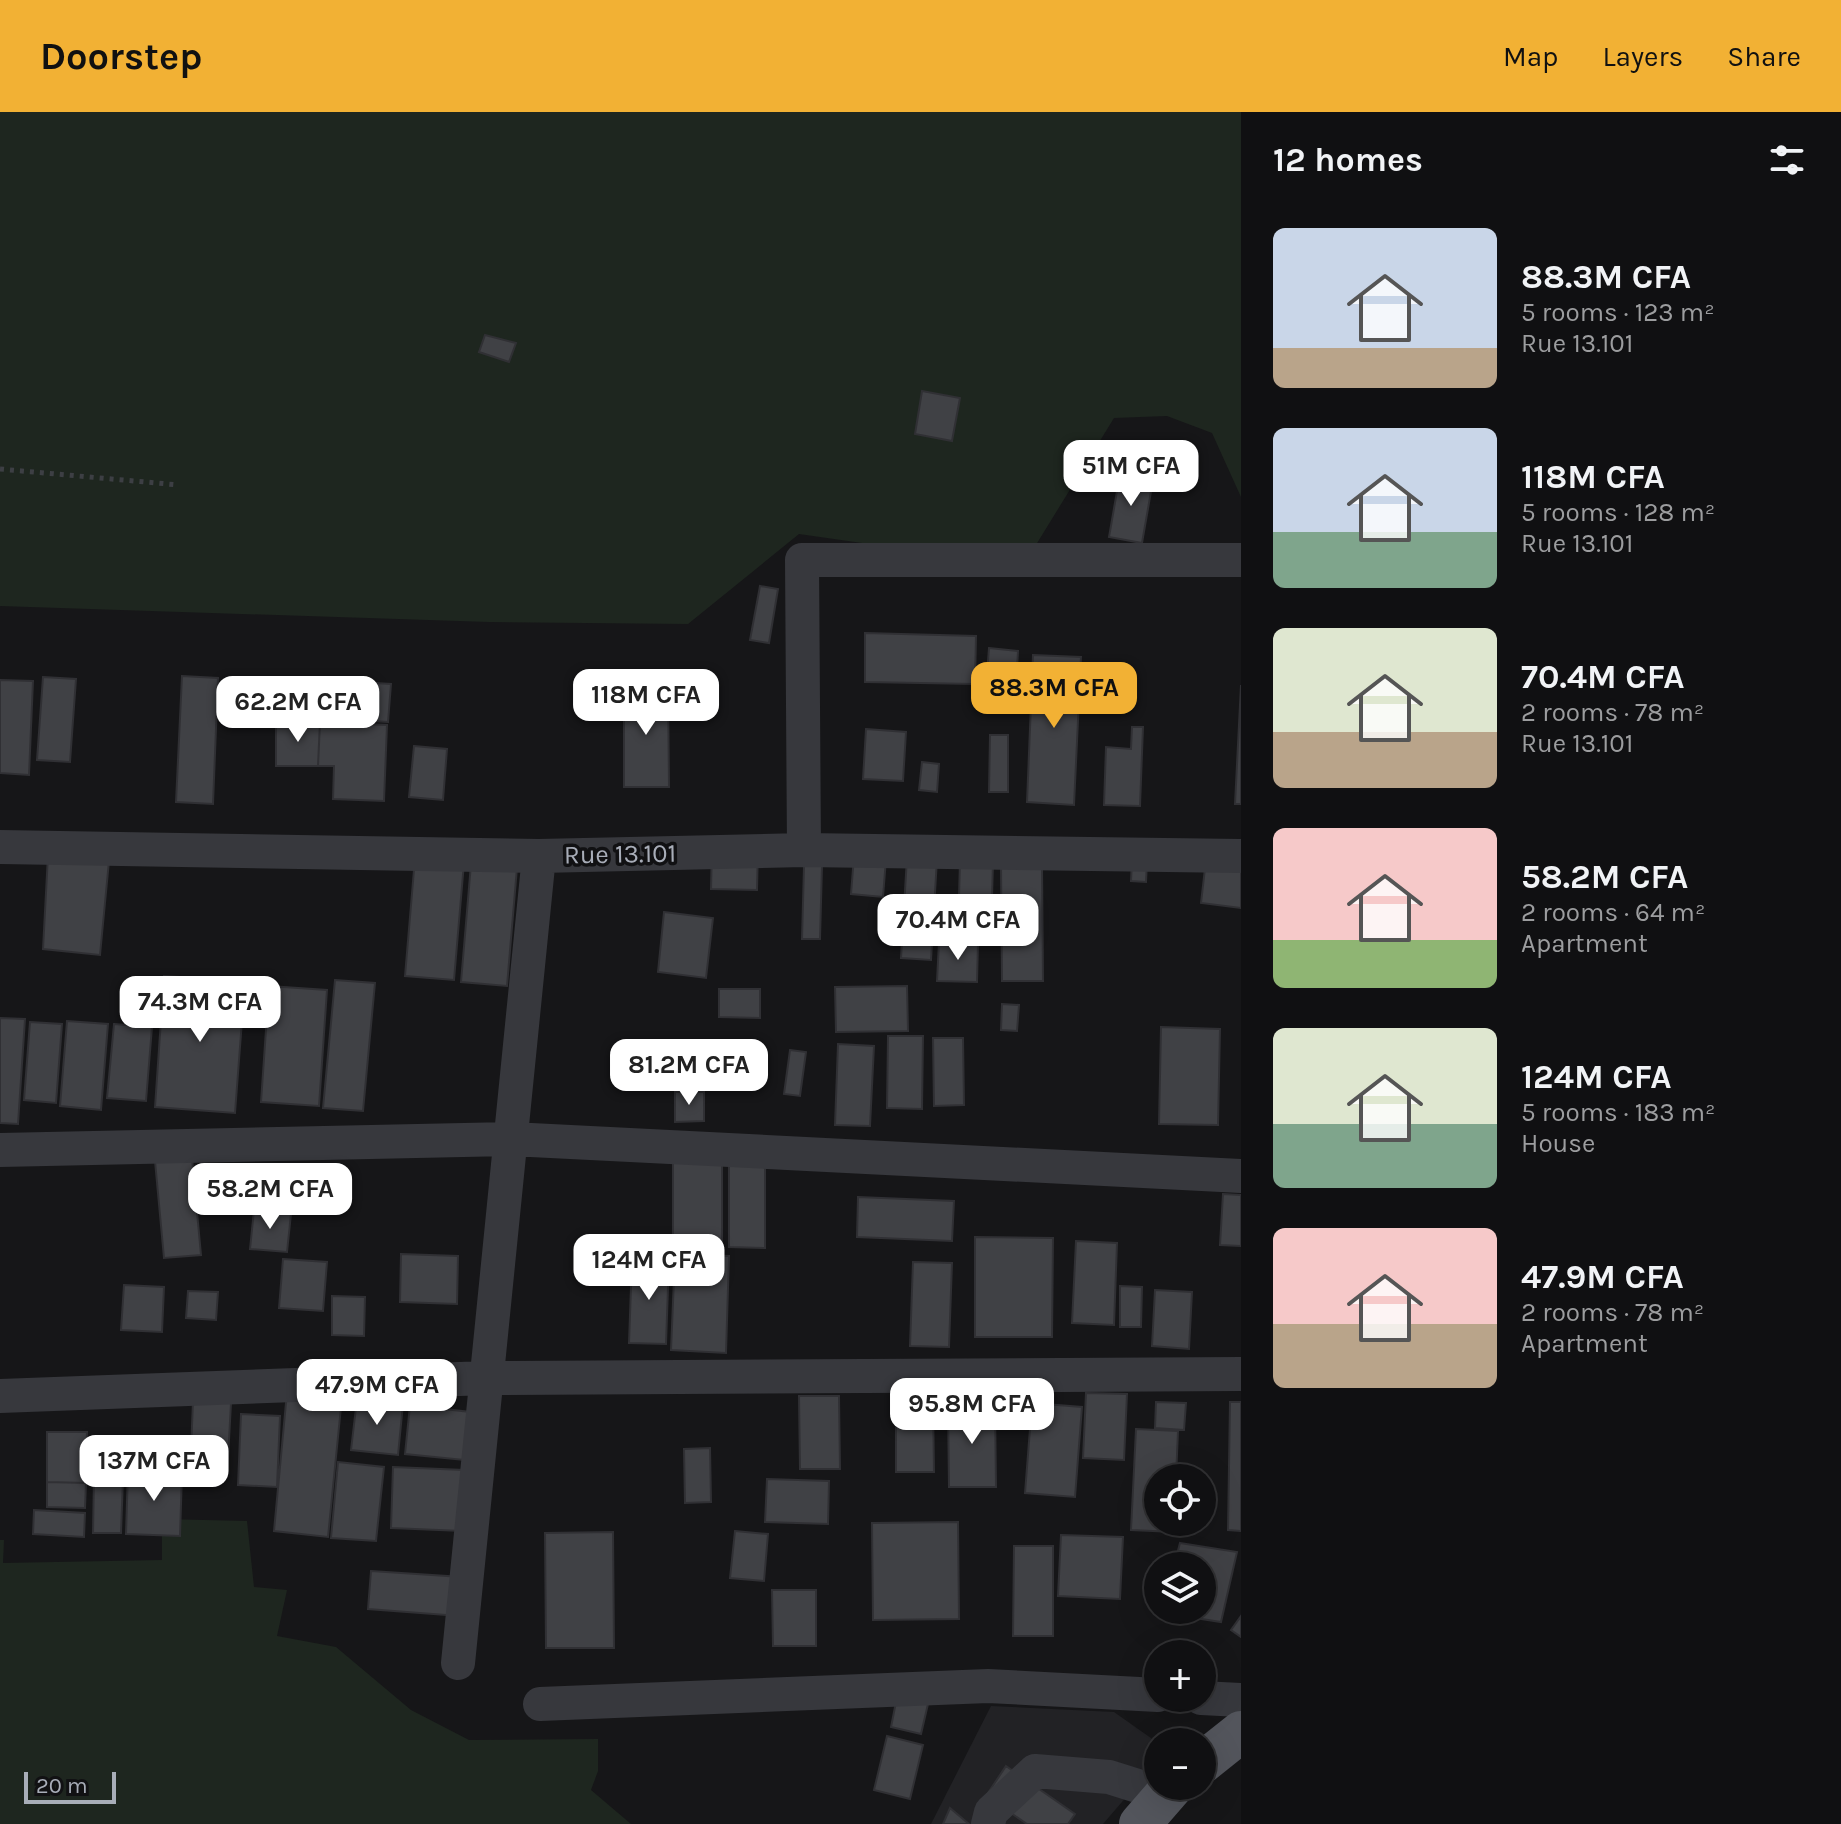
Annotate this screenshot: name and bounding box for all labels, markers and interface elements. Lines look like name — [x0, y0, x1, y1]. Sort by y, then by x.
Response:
text: Doorstep — [40, 34, 202, 79]
text: Map — [1503, 40, 1558, 73]
text: Layers — [1602, 40, 1683, 73]
text: Share — [1727, 40, 1801, 73]
icon: filters — [1765, 138, 1809, 182]
text: 12 homes — [1273, 140, 1423, 180]
text: 88.3M CFA — [1521, 257, 1691, 297]
icon: home — [1337, 260, 1433, 356]
text: 5 rooms · 123 m² — [1521, 297, 1715, 328]
text: Rue 13.101 — [1521, 328, 1633, 359]
pin: 51M CFA — [1057, 440, 1205, 508]
text: 51M CFA — [1082, 450, 1180, 481]
text: 118M CFA — [1521, 457, 1665, 497]
icon: home — [1337, 460, 1433, 556]
text: 5 rooms · 128 m² — [1521, 497, 1715, 528]
text: Rue 13.101 — [1521, 528, 1633, 559]
text: 70.4M CFA — [1521, 657, 1684, 697]
icon: home — [1337, 660, 1433, 756]
pin: 88.3M CFA — [962, 662, 1146, 730]
pin: 118M CFA — [563, 669, 729, 737]
text: 88.3M CFA — [989, 672, 1119, 703]
pin: 62.2M CFA — [206, 676, 390, 744]
text: 118M CFA — [591, 679, 701, 710]
text: 62.2M CFA — [234, 686, 362, 717]
text: 2 rooms · 78 m² — [1521, 697, 1704, 728]
text: Rue 13.101 — [1521, 728, 1633, 759]
street label: Rue 13.101 — [564, 838, 676, 870]
text: 58.2M CFA — [1521, 857, 1688, 897]
icon: home — [1337, 860, 1433, 956]
pin: 70.4M CFA — [866, 894, 1050, 962]
text: 2 rooms · 64 m² — [1521, 897, 1705, 928]
text: 70.4M CFA — [895, 904, 1021, 935]
text: Apartment — [1521, 928, 1648, 959]
pin: 74.3M CFA — [108, 976, 292, 1044]
text: 74.3M CFA — [138, 986, 262, 1017]
pin: 81.2M CFA — [597, 1039, 781, 1107]
text: 81.2M CFA — [628, 1049, 750, 1080]
text: 124M CFA — [1521, 1057, 1671, 1097]
icon: home — [1337, 1060, 1433, 1156]
text: 5 rooms · 183 m² — [1521, 1097, 1716, 1128]
text: House — [1521, 1128, 1595, 1159]
pin: 58.2M CFA — [178, 1163, 362, 1231]
text: 58.2M CFA — [206, 1173, 334, 1204]
pin: 124M CFA — [566, 1234, 732, 1302]
text: 124M CFA — [591, 1244, 707, 1275]
text: 47.9M CFA — [1521, 1257, 1684, 1297]
icon: home — [1337, 1260, 1433, 1356]
text: 2 rooms · 78 m² — [1521, 1297, 1704, 1328]
text: Apartment — [1521, 1328, 1648, 1359]
pin: 47.9M CFA — [285, 1359, 469, 1427]
text: 47.9M CFA — [315, 1369, 439, 1400]
pin: 95.8M CFA — [880, 1378, 1064, 1446]
text: 95.8M CFA — [908, 1388, 1036, 1419]
pin: 137M CFA — [71, 1435, 237, 1503]
text: 137M CFA — [98, 1445, 210, 1476]
map controls — [1144, 1464, 1216, 1800]
button: locate — [1144, 1464, 1216, 1536]
button: layers — [1144, 1552, 1216, 1624]
button: + — [1144, 1640, 1216, 1712]
button: − — [1144, 1728, 1216, 1800]
scale bar — [24, 1768, 116, 1804]
text: 20 m — [36, 1773, 88, 1799]

